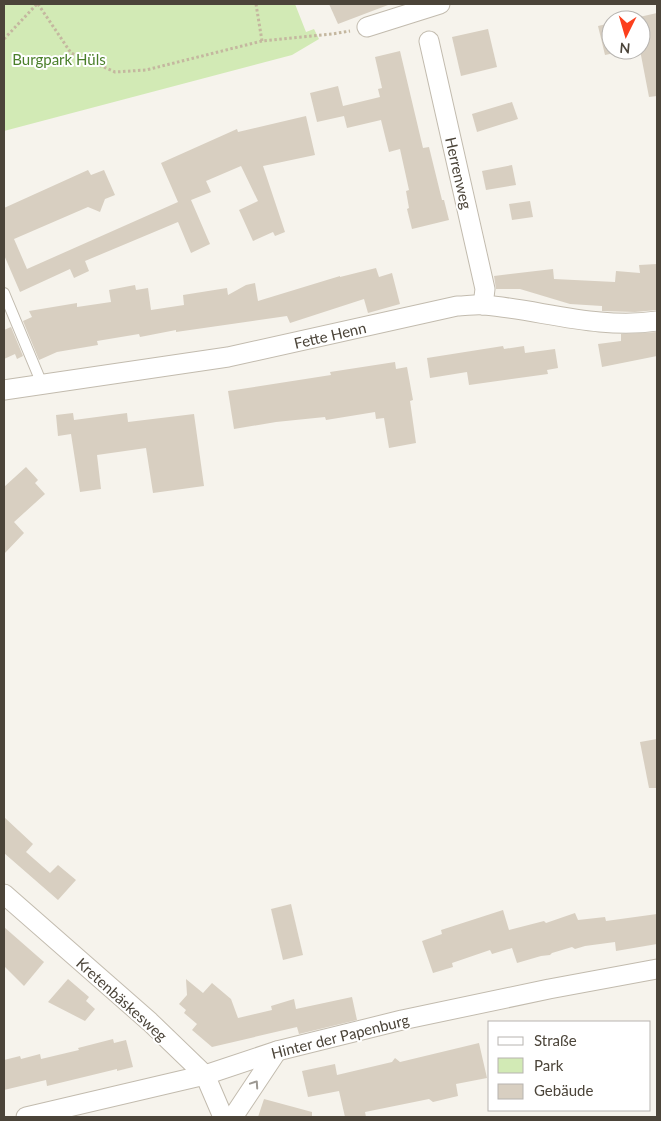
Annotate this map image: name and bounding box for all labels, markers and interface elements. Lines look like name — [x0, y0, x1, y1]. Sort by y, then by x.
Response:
north arrow — [601, 10, 651, 60]
text: N — [619, 40, 631, 57]
park label: Burgpark Hüls — [12, 50, 106, 68]
street label: Herrenweg — [442, 135, 476, 211]
street label: Fette Henn — [292, 318, 368, 352]
street label: Kretenbäskesweg — [73, 954, 171, 1045]
street label: Hinter der Papenburg — [269, 1010, 411, 1062]
legend — [488, 1021, 651, 1111]
text: Straße — [534, 1031, 577, 1049]
text: Park — [534, 1056, 564, 1074]
one-way arrow — [249, 1080, 258, 1090]
text: Gebäude — [534, 1081, 593, 1099]

